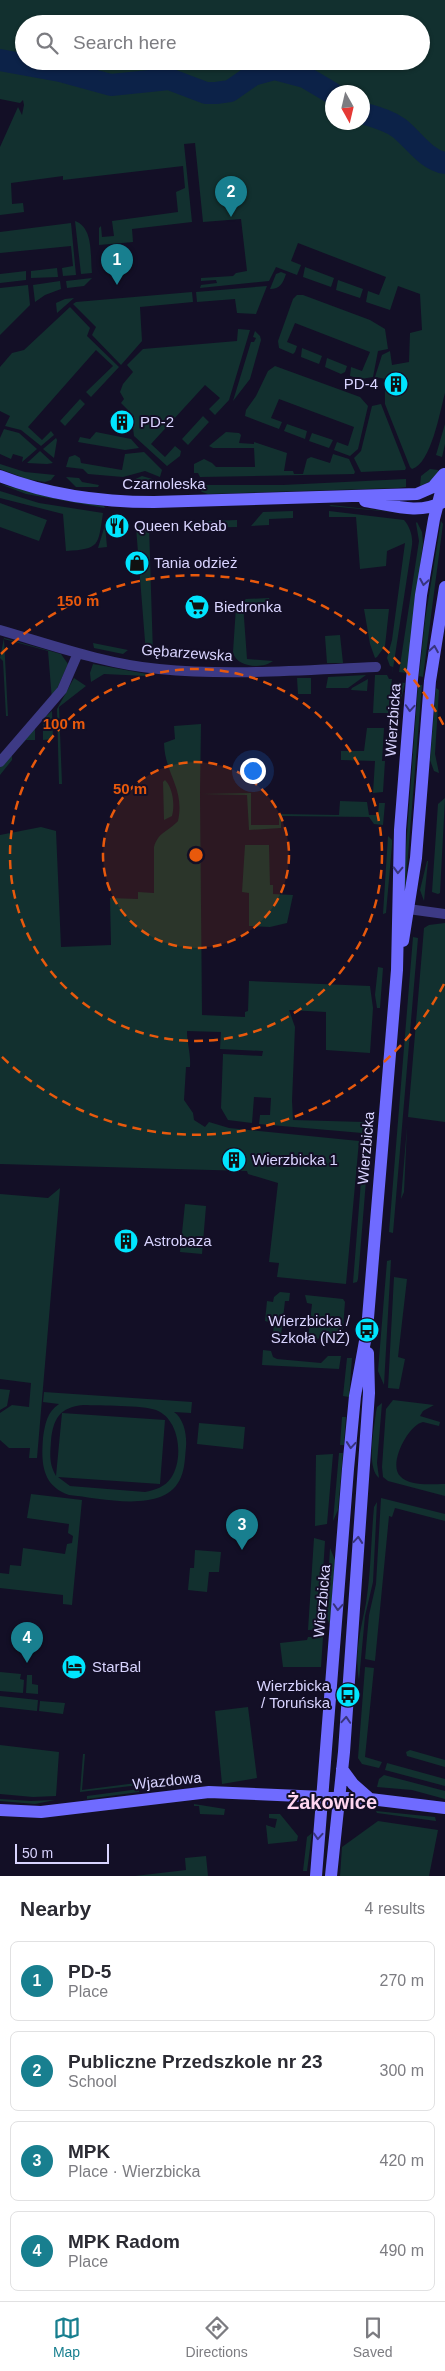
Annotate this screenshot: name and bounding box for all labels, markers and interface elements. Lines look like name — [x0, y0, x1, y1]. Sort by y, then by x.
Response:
search box — [15, 15, 430, 70]
icon: search — [33, 29, 61, 57]
text: Search here — [73, 32, 177, 53]
north arrow — [325, 85, 370, 130]
pin: 2 — [215, 176, 247, 217]
pin: 1 — [101, 244, 133, 285]
building icon: PD-4 — [383, 371, 409, 397]
place label: PD-4 — [344, 375, 378, 392]
building icon: PD-2 — [109, 409, 135, 435]
place label: PD-2 — [140, 413, 174, 430]
street label: Czarnoleska — [122, 475, 206, 492]
restaurant icon: Queen Kebab — [104, 513, 130, 539]
place label: Queen Kebab — [134, 517, 227, 534]
shop icon: Tania odzież — [124, 550, 150, 576]
place label: Tania odzież — [154, 554, 237, 571]
one-way arrow — [419, 577, 429, 586]
text: 150 m — [57, 592, 99, 609]
supermarket icon: Biedronka — [184, 594, 210, 620]
place label: Biedronka — [214, 598, 282, 615]
street label: Gębarzewska — [141, 641, 234, 664]
one-way arrow — [429, 645, 439, 653]
street label: Wierzbicka — [381, 682, 404, 757]
one-way arrow — [404, 704, 415, 712]
text: 100 m — [43, 715, 85, 732]
your location — [240, 758, 266, 784]
text: 50 m — [113, 780, 147, 797]
centre of rings — [187, 846, 205, 864]
one-way arrow — [393, 866, 404, 874]
street label: Wierzbicka — [354, 1110, 377, 1185]
building icon: Wierzbicka 1 — [221, 1147, 247, 1173]
place label: Wierzbicka 1 — [252, 1151, 338, 1168]
building icon: Astrobaza — [113, 1228, 139, 1254]
place label: Astrobaza — [144, 1232, 212, 1249]
place label: Wierzbicka / Szkoła (NŻ) — [268, 1312, 351, 1346]
bus stop icon: Wierzbicka / Szkoła (NŻ) — [354, 1317, 380, 1343]
one-way arrow — [345, 1441, 356, 1449]
pin: 3 — [226, 1509, 258, 1550]
one-way arrow — [352, 1536, 363, 1544]
street label: Wierzbicka — [310, 1563, 333, 1638]
one-way arrow — [333, 1603, 344, 1611]
pin: 4 — [11, 1622, 43, 1663]
hotel icon: StarBal — [61, 1654, 87, 1680]
place label: StarBal — [92, 1658, 141, 1675]
place label: Wierzbicka / Toruńska — [257, 1677, 331, 1711]
bus stop icon: Wierzbicka / Toruńska — [335, 1682, 361, 1708]
one-way arrow — [341, 1716, 352, 1724]
street label: Wjazdowa — [132, 1768, 203, 1793]
district label: Żakowice — [287, 1791, 377, 1813]
one-way arrow — [313, 1832, 324, 1840]
scale bar — [15, 1841, 109, 1864]
text: 50 m — [22, 1845, 53, 1861]
text: Nearby — [20, 1897, 91, 1920]
text: 4 results — [365, 1900, 425, 1917]
text: PD-5 — [68, 1961, 111, 1982]
text: 1 — [33, 1972, 41, 1989]
text: 270 m — [380, 1972, 424, 1989]
text: Place — [68, 1983, 108, 2000]
text: Publiczne Przedszkole nr 23 — [68, 2051, 322, 2072]
text: 2 — [33, 2062, 41, 2079]
text: 300 m — [380, 2062, 424, 2079]
text: School — [68, 2073, 117, 2090]
text: MPK — [68, 2141, 110, 2162]
text: 3 — [33, 2152, 41, 2169]
text: 420 m — [380, 2152, 424, 2169]
text: Place · Wierzbicka — [68, 2163, 200, 2180]
text: MPK Radom — [68, 2231, 180, 2252]
text: 4 — [33, 2242, 41, 2259]
text: 490 m — [380, 2242, 424, 2259]
text: Place — [68, 2253, 108, 2270]
tab: Map — [53, 2314, 81, 2360]
tab: Directions — [186, 2314, 248, 2360]
tab: Saved — [353, 2314, 392, 2360]

